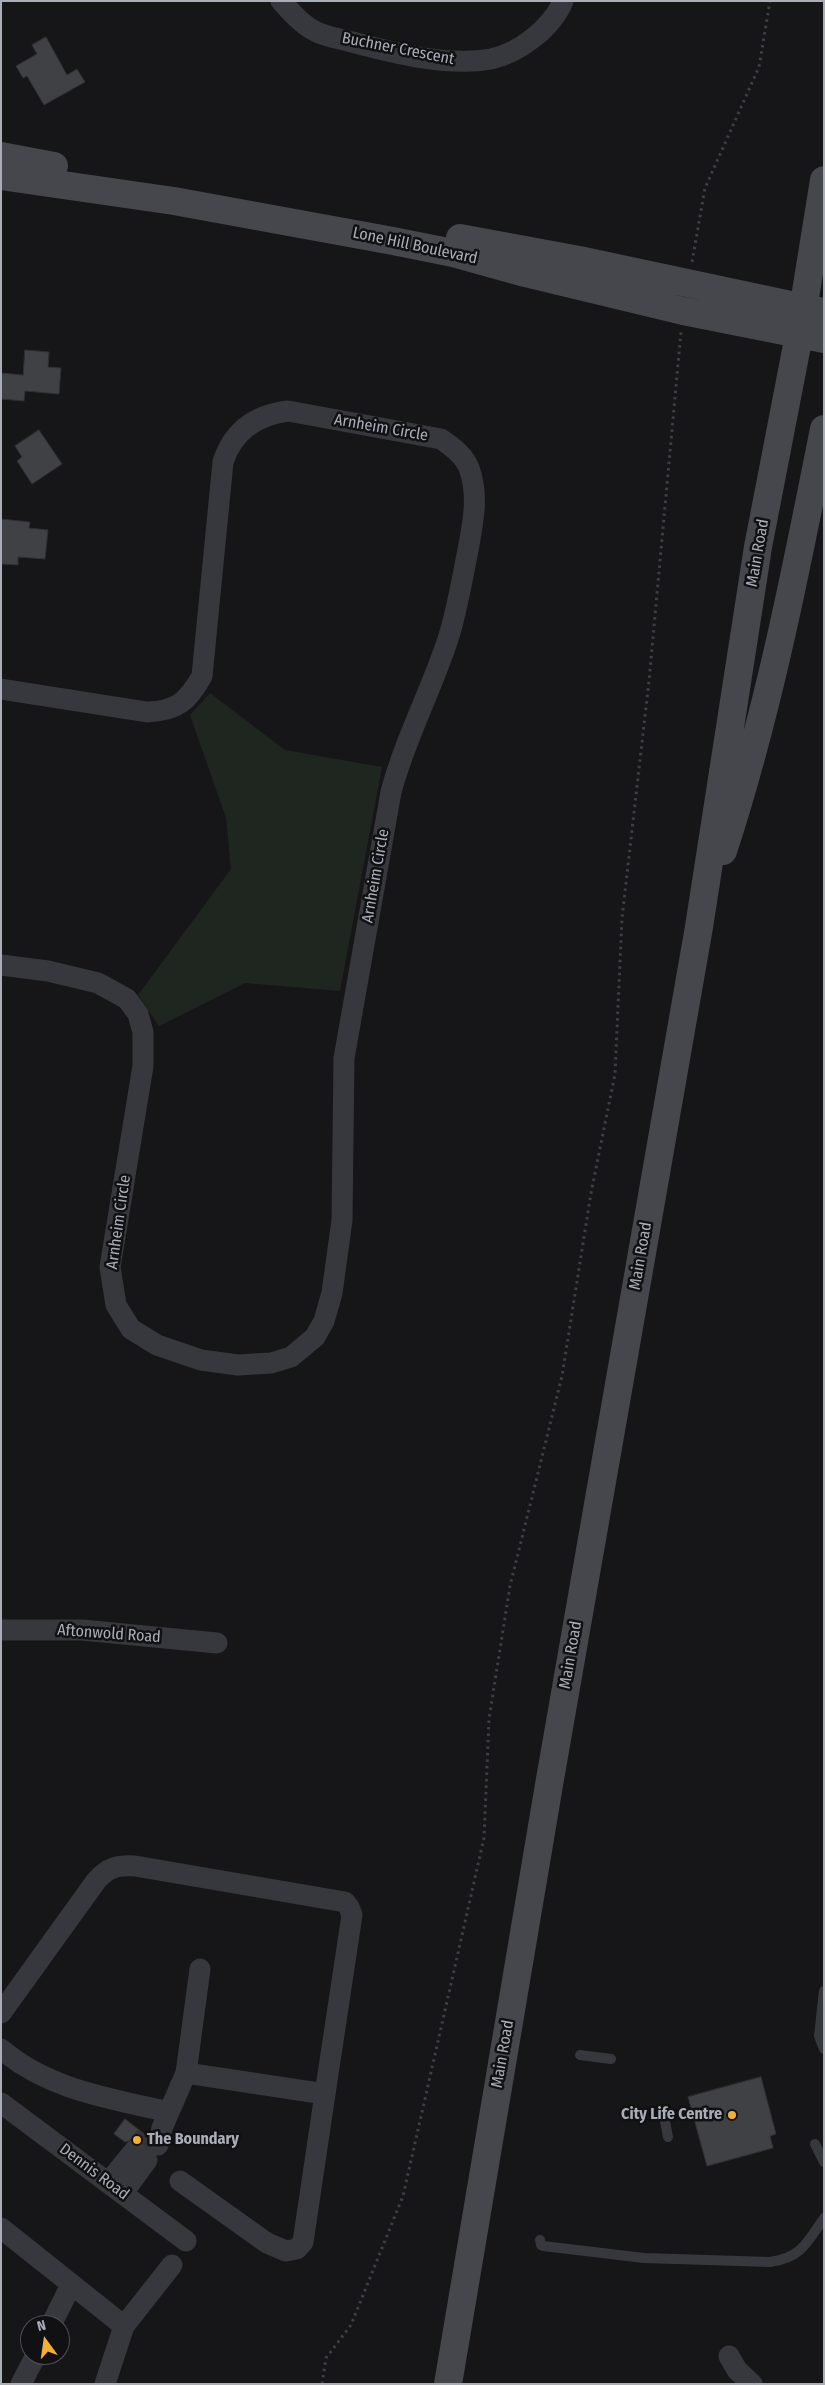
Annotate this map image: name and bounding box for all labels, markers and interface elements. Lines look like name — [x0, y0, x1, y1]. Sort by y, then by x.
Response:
street label: Buchner Crescent — [340, 29, 456, 69]
street label: Lone Hill Boulevard — [351, 223, 479, 269]
street label: Arnheim Circle — [333, 410, 429, 446]
street label: Main Road — [743, 518, 773, 588]
street label: Arnheim Circle — [358, 828, 394, 924]
street label: Arnheim Circle — [103, 1174, 135, 1270]
street label: Main Road — [626, 1221, 656, 1291]
street label: Main Road — [556, 1620, 586, 1690]
street label: Aftonwold Road — [57, 1621, 161, 1647]
street label: Main Road — [488, 2019, 518, 2089]
place label: City Life Centre — [621, 2105, 722, 2125]
marker: City Life Centre — [726, 2109, 738, 2121]
place label: The Boundary — [147, 2130, 239, 2150]
marker: The Boundary — [131, 2134, 143, 2146]
street label: Dennis Road — [56, 2140, 132, 2204]
north arrow — [20, 2315, 70, 2365]
text: N — [35, 2317, 48, 2335]

